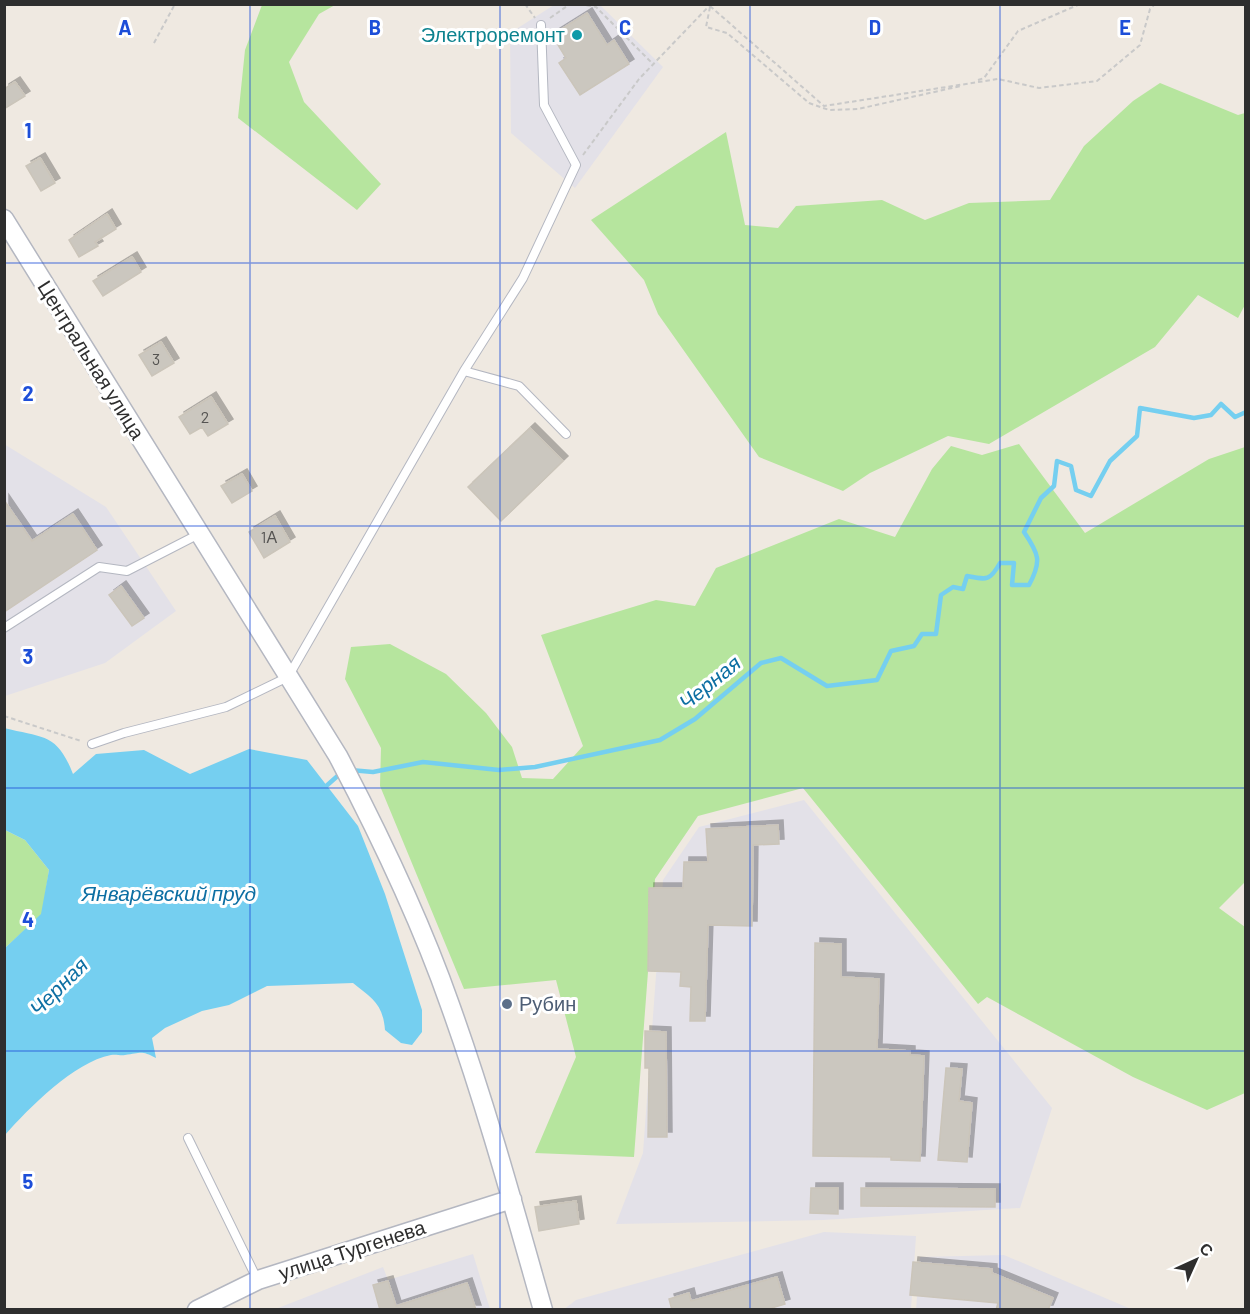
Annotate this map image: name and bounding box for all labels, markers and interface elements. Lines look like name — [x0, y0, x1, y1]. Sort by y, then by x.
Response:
text: A — [118, 15, 132, 39]
text: B — [369, 15, 381, 39]
text: C — [619, 15, 631, 39]
text: D — [869, 15, 881, 39]
text: E — [1119, 15, 1131, 39]
place label: Электроремонт — [421, 22, 565, 46]
marker: Электроремонт — [570, 28, 584, 42]
text: 1 — [24, 118, 32, 142]
street label: Центральная улица — [33, 276, 151, 444]
house number: 3 — [152, 349, 160, 368]
text: 2 — [22, 381, 34, 405]
house number: 2 — [201, 407, 209, 426]
house number: 1А — [261, 527, 277, 546]
text: 3 — [23, 644, 33, 668]
water label: Черная — [673, 649, 745, 714]
water label: Январёвский пруд — [81, 880, 256, 905]
text: 4 — [22, 907, 34, 931]
water label: Черная — [24, 952, 92, 1020]
place label: Рубин — [519, 991, 576, 1015]
marker: Рубин — [500, 997, 514, 1011]
text: 5 — [23, 1169, 34, 1193]
street label: улица Тургенева — [275, 1214, 429, 1284]
north arrow — [1166, 1230, 1226, 1290]
text: С — [1196, 1238, 1218, 1260]

